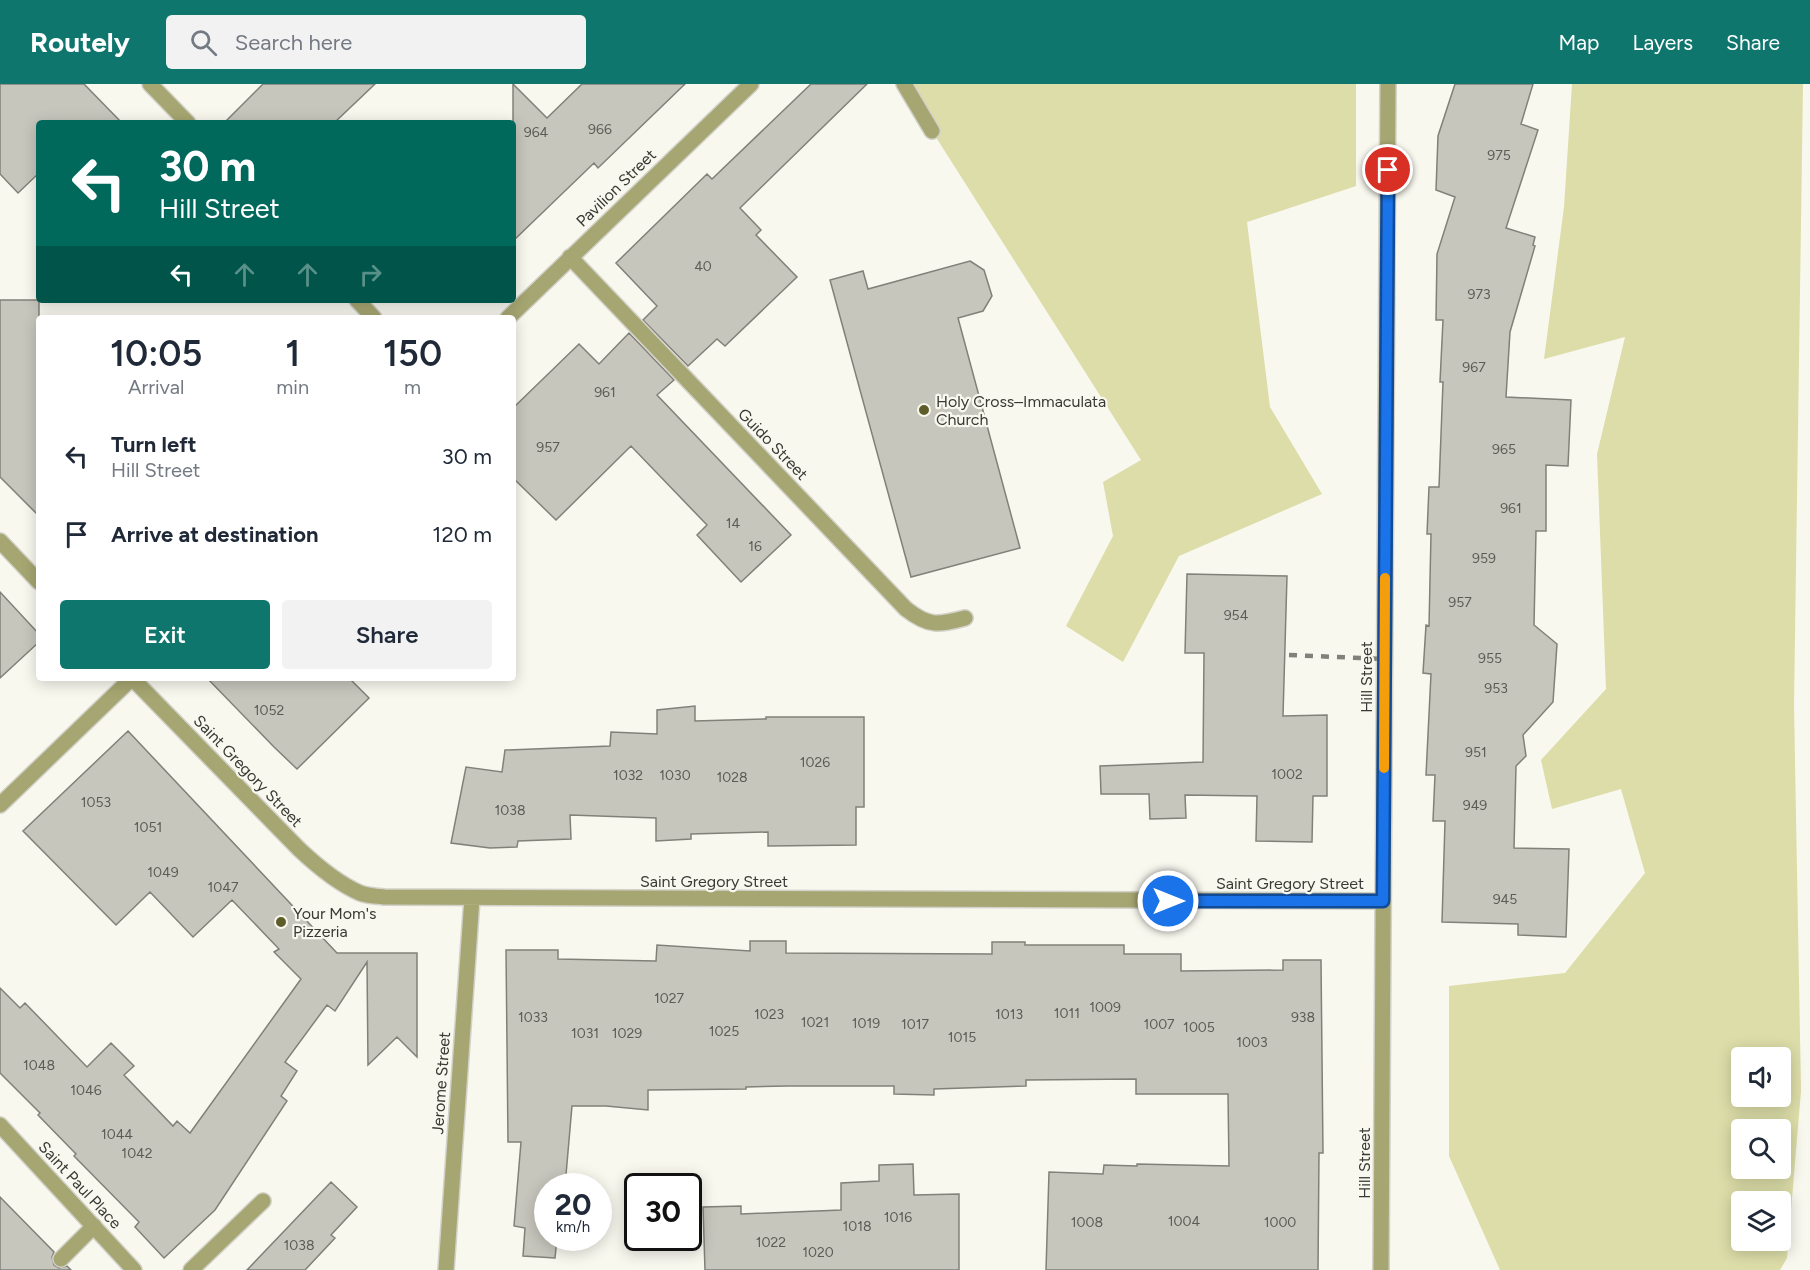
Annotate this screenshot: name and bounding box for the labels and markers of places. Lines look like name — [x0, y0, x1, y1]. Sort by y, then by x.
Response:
pin — [1362, 144, 1413, 195]
place label: Holy Cross–Immaculata Church — [936, 392, 1106, 429]
marker: Holy Cross–Immaculata Church — [917, 403, 931, 417]
place label: Your Mom's Pizzeria — [293, 904, 376, 941]
marker: Your Mom's Pizzeria — [274, 915, 288, 929]

